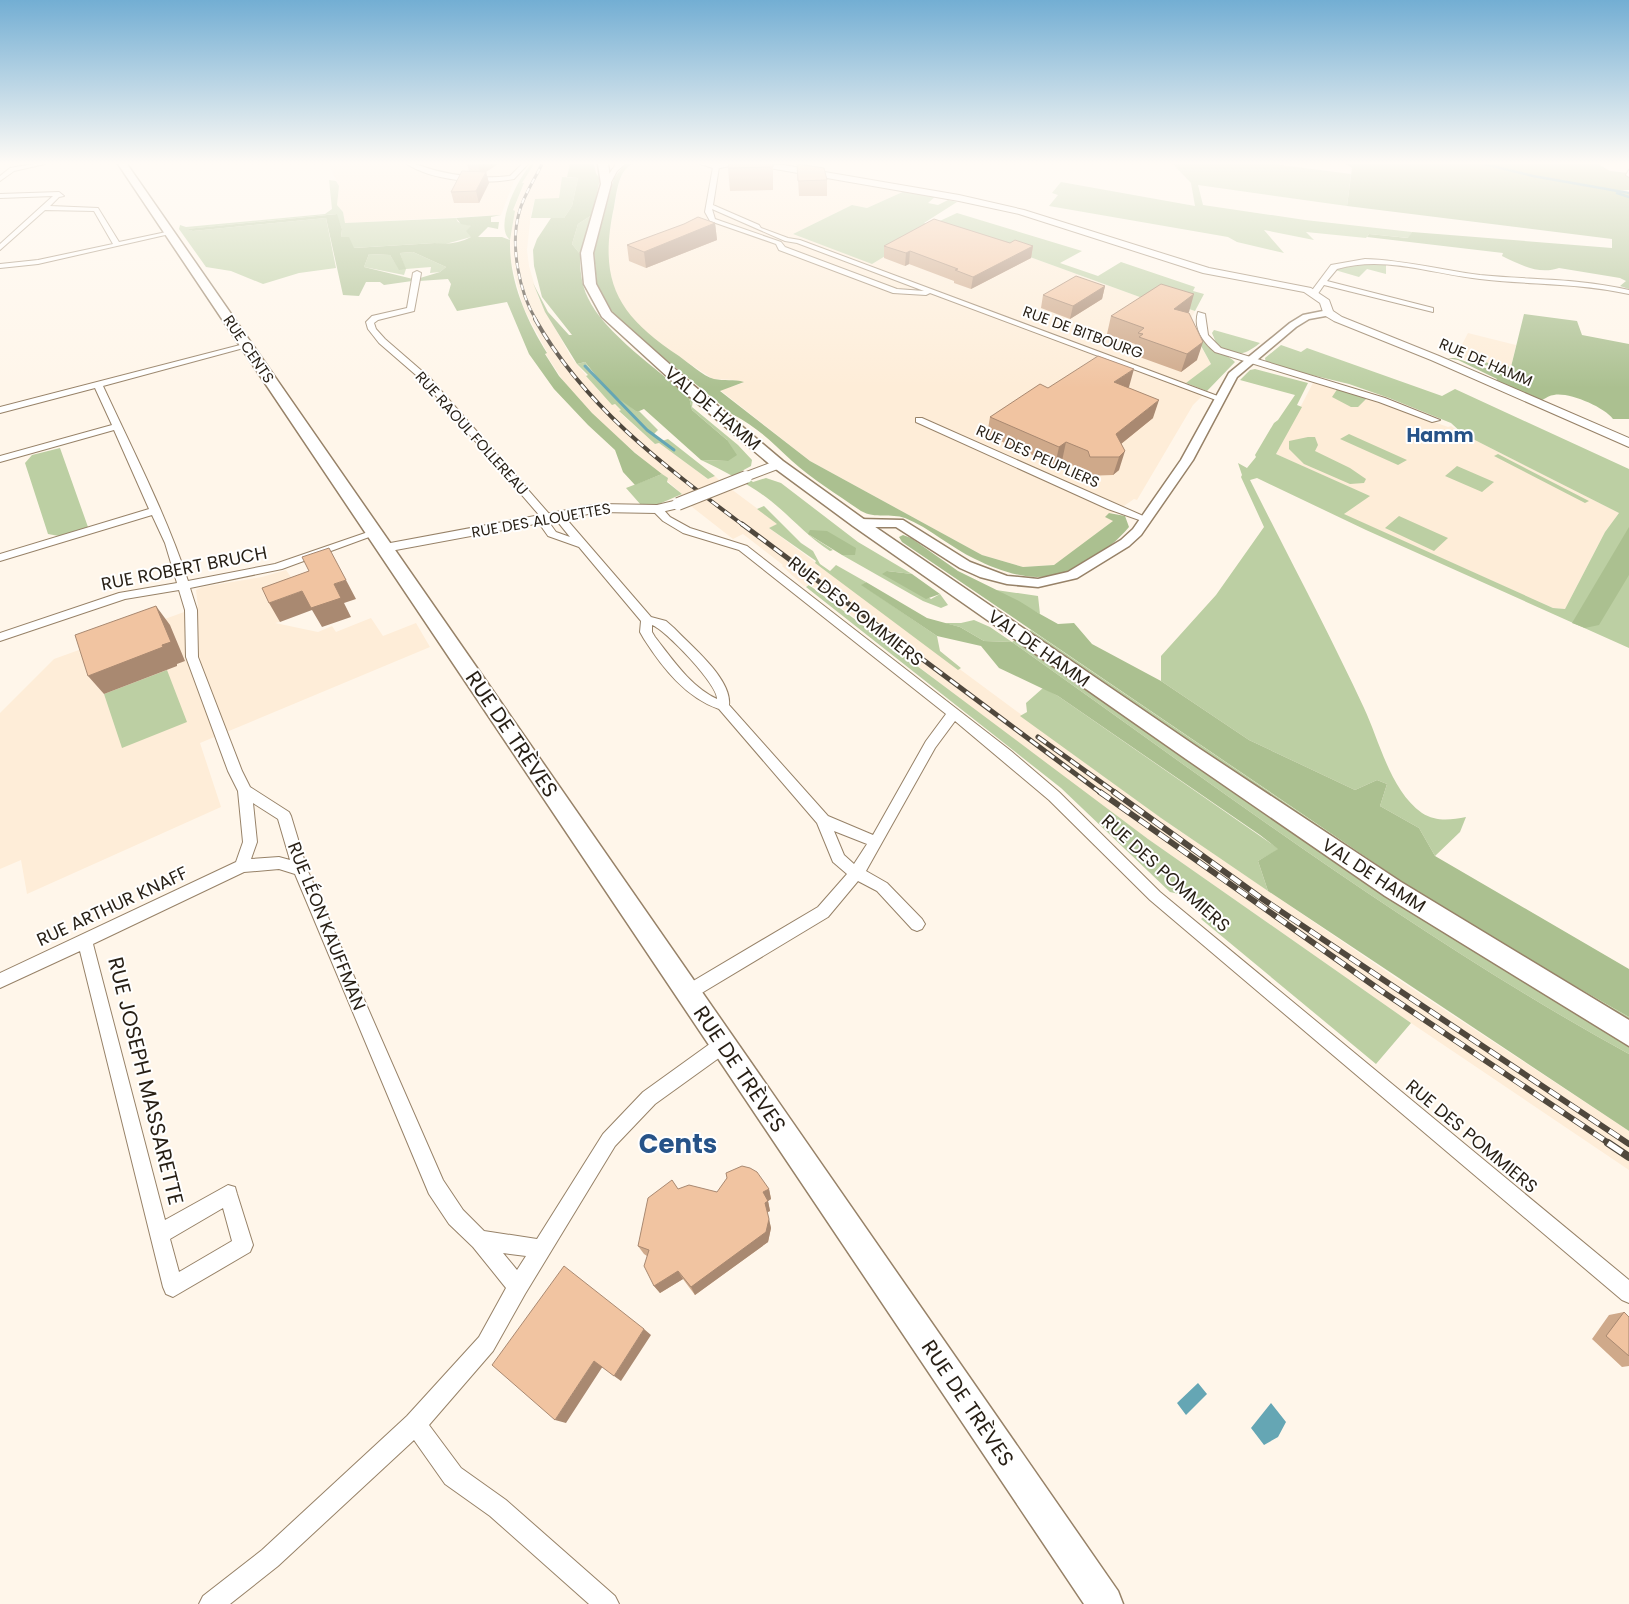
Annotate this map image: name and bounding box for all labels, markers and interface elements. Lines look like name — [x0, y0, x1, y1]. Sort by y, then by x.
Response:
street label: RUE DE BITBOURG — [1020, 301, 1146, 364]
street label: RUE CENTS — [219, 311, 279, 387]
street label: RUE DE HAMM — [1436, 333, 1536, 391]
street label: VAL DE HAMM — [659, 360, 767, 456]
street label: RUE RAOUL FOLLEREAU — [411, 367, 533, 499]
street label: RUE DES PEUPLIERS — [973, 419, 1103, 493]
district label: Hamm — [1406, 422, 1474, 449]
street label: RUE DES ALOUETTES — [470, 497, 612, 543]
street label: RUE ROBERT BRUCH — [99, 540, 269, 596]
street label: RUE DES POMMIERS — [783, 550, 929, 672]
street label: VAL DE HAMM — [983, 604, 1095, 692]
street label: RUE DE TRÈVES — [459, 665, 565, 803]
street label: RUE DES POMMIERS — [1096, 808, 1236, 938]
street label: VAL DE HAMM — [1317, 832, 1431, 918]
street label: RUE LÉON KAUFFMAN — [282, 838, 372, 1014]
street label: RUE ARTHUR KNAFF — [32, 860, 192, 952]
street label: RUE JOSEPH MASSARETTE — [101, 954, 191, 1208]
street label: RUE DE TRÈVES — [687, 1000, 793, 1138]
street label: RUE DES POMMIERS — [1401, 1073, 1543, 1199]
district label: Cents — [639, 1126, 717, 1162]
street label: RUE DE TRÈVES — [915, 1334, 1021, 1472]

